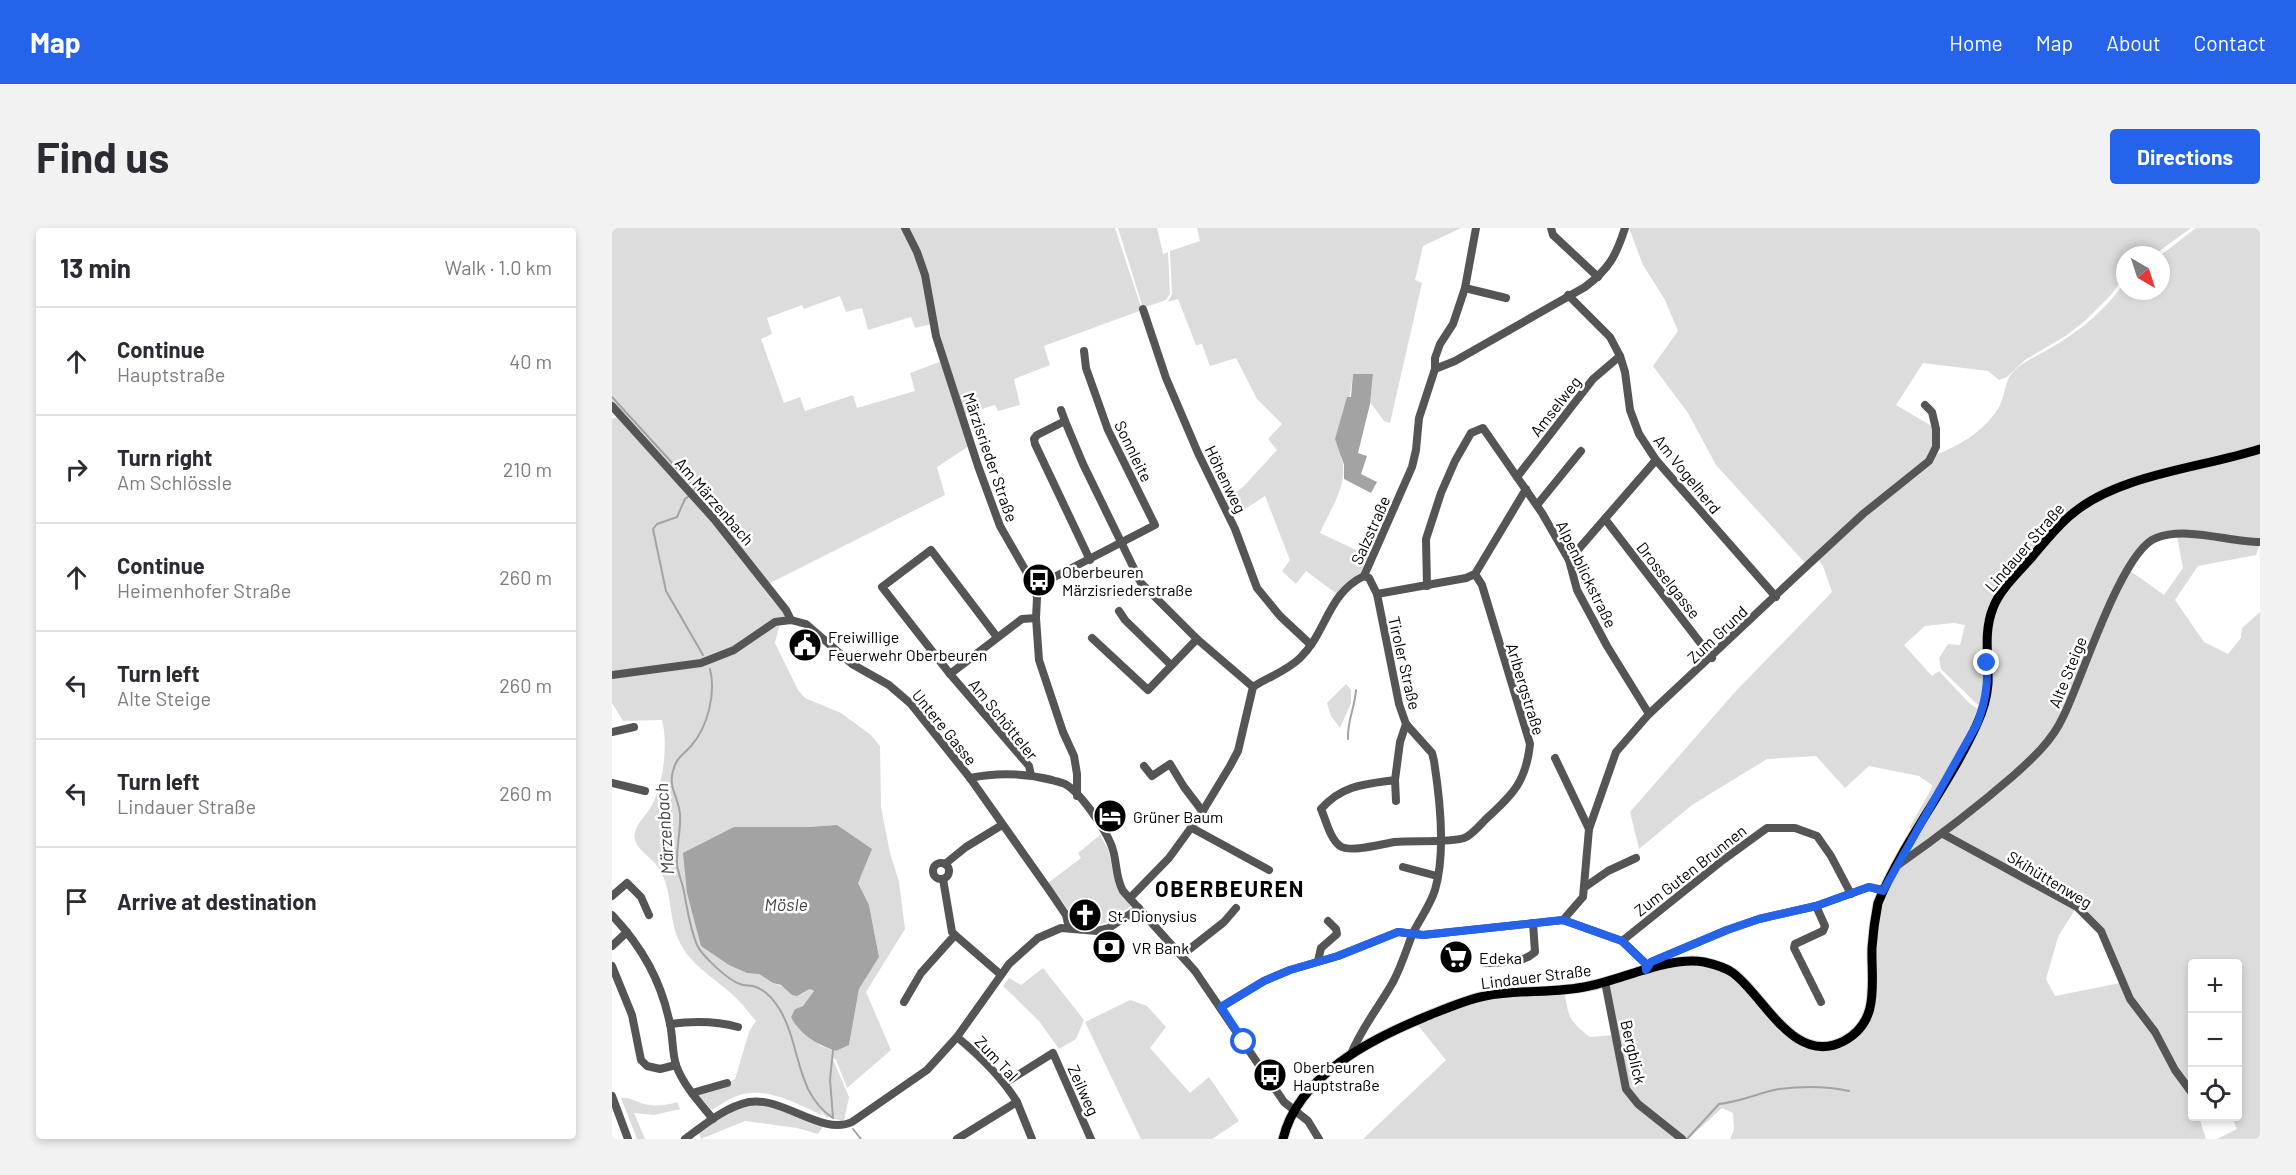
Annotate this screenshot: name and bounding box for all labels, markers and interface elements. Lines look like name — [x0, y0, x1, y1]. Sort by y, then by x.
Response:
text: Map — [30, 25, 81, 59]
text: Home — [1949, 30, 2003, 55]
text: Map — [2036, 30, 2073, 55]
text: About — [2106, 30, 2161, 55]
text: Contact — [2194, 30, 2266, 55]
button: Directions — [2110, 129, 2260, 184]
text: Find us — [36, 131, 169, 181]
north arrow — [2116, 246, 2170, 300]
text: 13 min — [60, 252, 131, 283]
text: Walk · 1.0 km — [445, 255, 552, 279]
text: Continue — [117, 336, 205, 362]
icon: ahead — [60, 345, 93, 378]
text: 40 m — [509, 349, 552, 373]
text: Hauptstraße — [117, 362, 225, 386]
street label: Amselweg — [1526, 372, 1584, 440]
street label: Märzisrieder Straße — [960, 390, 1022, 524]
street label: Sonnleite — [1111, 417, 1157, 485]
street label: Am Vogelherd — [1650, 431, 1726, 517]
street label: Höhenweg — [1201, 442, 1251, 516]
text: Turn right — [117, 444, 212, 470]
icon: right — [60, 453, 93, 486]
street label: Am Märzenbach — [672, 453, 758, 549]
text: 210 m — [503, 457, 552, 481]
text: Am Schlössle — [117, 470, 232, 494]
street label: Salzstraße — [1346, 493, 1394, 567]
street label: Lindauer Straße — [1980, 499, 2068, 595]
street label: Alpenblickstraße — [1553, 517, 1621, 631]
street label: Drosselgasse — [1633, 538, 1705, 622]
text: Continue — [117, 552, 205, 578]
icon: ahead — [60, 561, 93, 594]
bus stop icon: Oberbeuren Märzisriederstraße — [1021, 562, 1057, 598]
place label: Oberbeuren Märzisriederstraße — [1062, 562, 1193, 599]
text: 260 m — [499, 565, 552, 589]
text: Heimenhofer Straße — [117, 578, 291, 602]
street label: Zum Grund — [1683, 601, 1751, 667]
street label: Tiroler Straße — [1385, 614, 1425, 712]
public building icon: Freiwillige Feuerwehr Oberbeuren — [787, 627, 823, 663]
place label: Freiwillige Feuerwehr Oberbeuren — [828, 627, 987, 664]
street label: Alte Steige — [2044, 634, 2090, 710]
street label: Arlbergstraße — [1503, 641, 1549, 737]
route end — [1973, 649, 1999, 675]
text: Turn left — [117, 660, 200, 686]
icon: left — [60, 669, 93, 702]
text: 260 m — [499, 673, 552, 697]
street label: Am Schötteler — [966, 675, 1043, 763]
street label: Untere Gasse — [909, 685, 981, 769]
text: Alte Steige — [117, 686, 211, 710]
text: Turn left — [117, 768, 200, 794]
icon: left — [60, 777, 93, 810]
text: 260 m — [499, 781, 552, 805]
water label: Märzenbach — [650, 782, 678, 876]
text: Lindauer Straße — [117, 794, 256, 818]
hotel icon: Grüner Baum — [1092, 798, 1128, 834]
place label: Grüner Baum — [1133, 807, 1223, 826]
street label: Zum Guten Brunnen — [1630, 820, 1750, 920]
street label: Skihüttenweg — [2004, 846, 2096, 912]
district label: OBERBEUREN — [1155, 875, 1305, 901]
icon: arrive — [60, 885, 93, 918]
text: Arrive at destination — [117, 888, 316, 914]
water label: Mösle — [764, 893, 808, 915]
church icon: St. Dionysius — [1067, 897, 1103, 933]
place label: St. Dionysius — [1108, 906, 1197, 925]
bank icon: VR Bank — [1091, 929, 1127, 965]
place label: VR Bank — [1132, 938, 1189, 957]
supermarket icon: Edeka — [1438, 939, 1474, 975]
place label: Edeka — [1479, 948, 1522, 967]
map controls — [2188, 959, 2242, 1121]
button: + — [2188, 959, 2242, 1013]
street label: Lindauer Straße — [1480, 960, 1592, 992]
button: − — [2188, 1013, 2242, 1067]
street label: Bergblick — [1617, 1018, 1651, 1086]
route start — [1230, 1028, 1256, 1054]
street label: Zum Tal — [971, 1032, 1023, 1084]
bus stop icon: Oberbeuren Hauptstraße — [1252, 1057, 1288, 1093]
place label: Oberbeuren Hauptstraße — [1293, 1057, 1380, 1094]
street label: Zeilweg — [1064, 1062, 1104, 1118]
button: locate — [2188, 1067, 2242, 1121]

